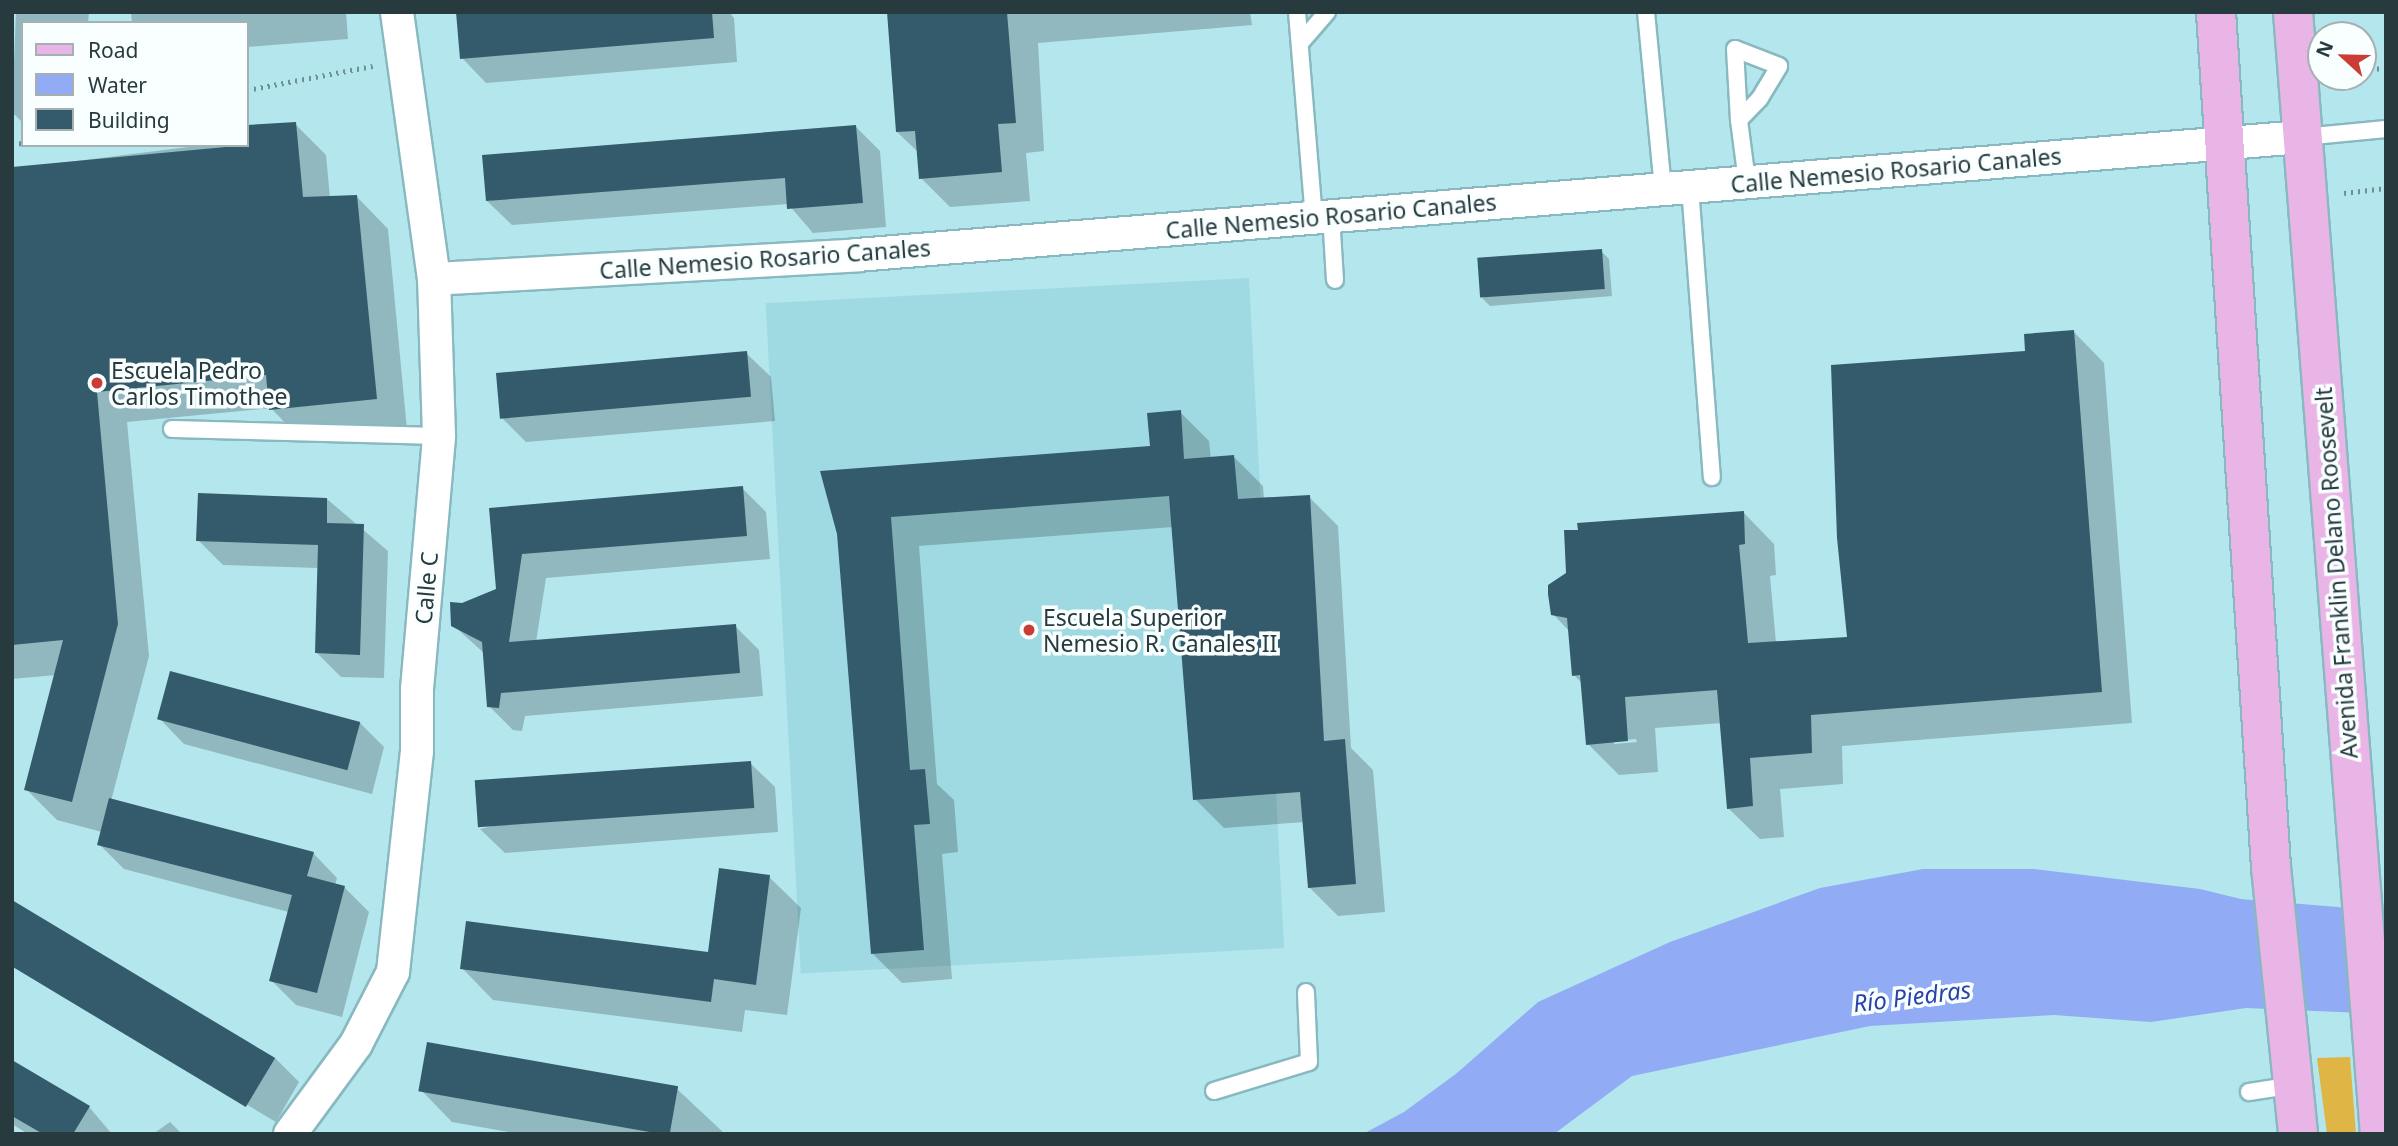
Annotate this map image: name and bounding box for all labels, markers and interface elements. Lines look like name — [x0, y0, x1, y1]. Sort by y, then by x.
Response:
legend — [21, 21, 248, 147]
north arrow — [2307, 21, 2377, 91]
text: Road — [88, 36, 138, 64]
text: N — [2309, 37, 2339, 61]
text: Water — [88, 71, 147, 99]
text: Building — [88, 106, 170, 134]
street label: Calle Nemesio Rosario Canales — [1729, 142, 2063, 198]
street label: Calle Nemesio Rosario Canales — [1164, 188, 1498, 244]
street label: Calle Nemesio Rosario Canales — [598, 234, 932, 284]
place label: Escuela Pedro Carlos Timothee — [111, 356, 287, 410]
marker: Escuela Pedro Carlos Timothee — [89, 375, 105, 391]
street label: Avenida Franklin Delano Roosevelt — [2309, 386, 2363, 760]
street label: Calle C — [409, 551, 443, 625]
place label: Escuela Superior Nemesio R. Canales II — [1043, 603, 1277, 657]
marker: Escuela Superior Nemesio R. Canales II — [1021, 622, 1037, 638]
water label: Río Piedras — [1851, 974, 1973, 1018]

